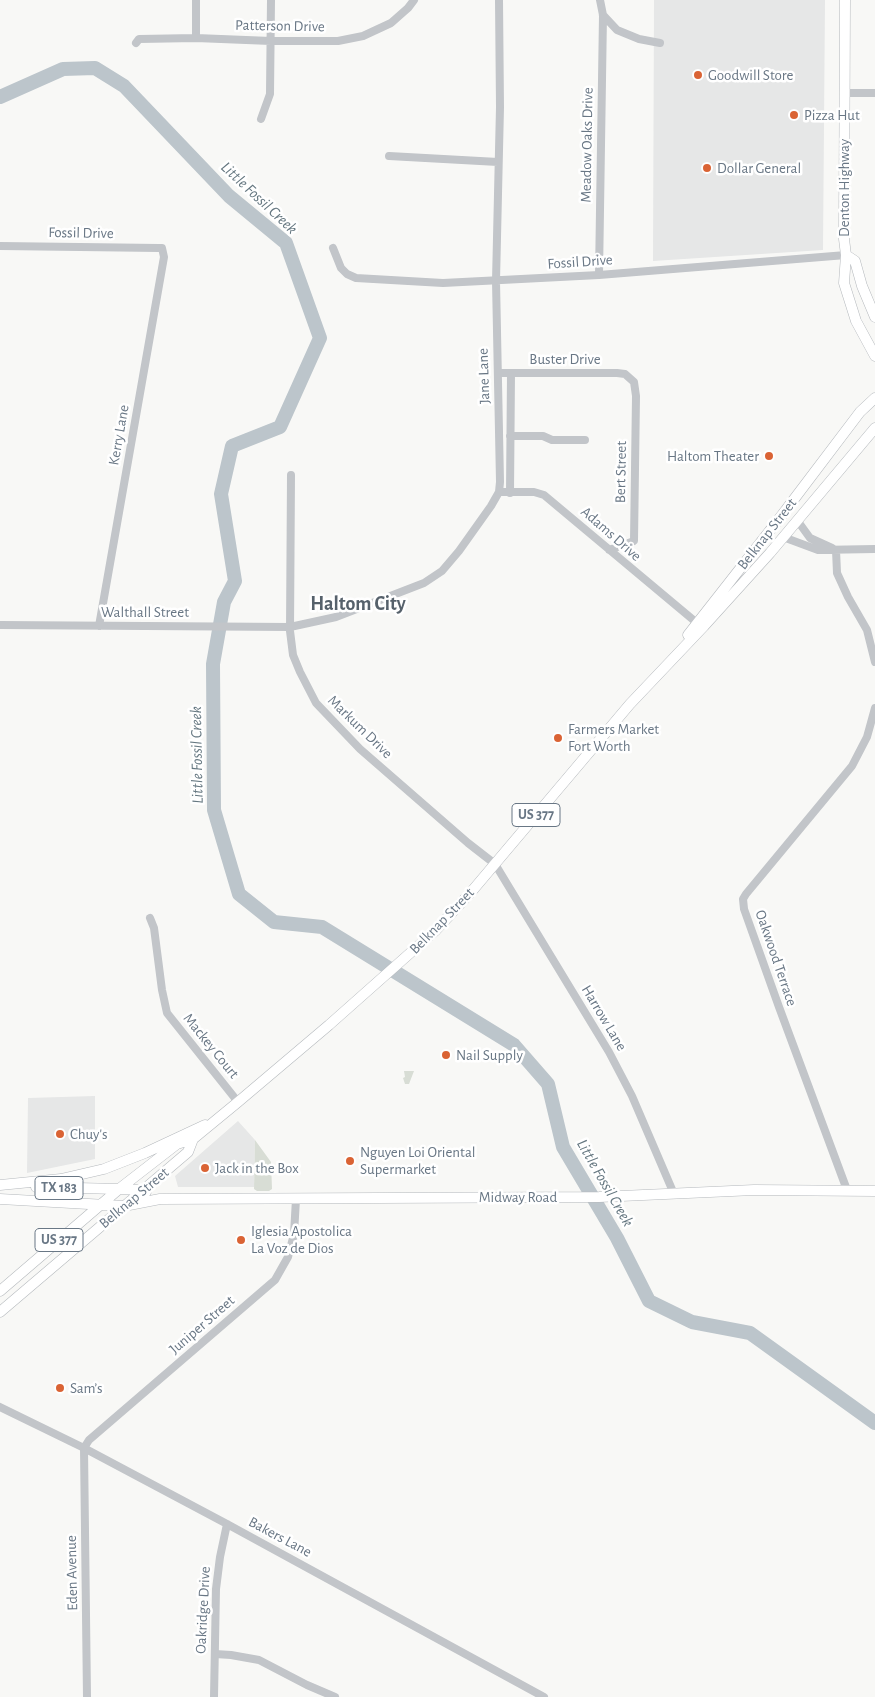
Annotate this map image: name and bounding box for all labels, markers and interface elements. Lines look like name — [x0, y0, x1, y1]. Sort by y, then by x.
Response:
street label: Patterson Drive — [235, 16, 325, 36]
place label: Goodwill Store — [708, 66, 793, 84]
marker: Goodwill Store — [692, 69, 704, 81]
street label: Meadow Oaks Drive — [577, 87, 597, 203]
place label: Pizza Hut — [804, 106, 860, 124]
marker: Pizza Hut — [788, 109, 800, 121]
street label: Denton Highway — [835, 139, 853, 237]
water label: Little Fossil Creek — [217, 158, 301, 238]
place label: Dollar General — [717, 159, 801, 177]
marker: Dollar General — [701, 162, 713, 174]
street label: Fossil Drive — [48, 223, 114, 243]
street label: Fossil Drive — [547, 251, 613, 273]
street label: Jane Lane — [474, 348, 494, 404]
street label: Buster Drive — [529, 350, 601, 368]
street label: Kerry Lane — [105, 403, 133, 467]
street label: Bert Street — [611, 441, 631, 503]
place label: Haltom Theater — [667, 447, 759, 465]
marker: Haltom Theater — [763, 450, 775, 462]
street label: Belknap Street — [734, 495, 800, 573]
street label: Adams Drive — [577, 503, 645, 565]
district label: Haltom City — [310, 592, 406, 616]
street label: Walthall Street — [101, 603, 189, 621]
street label: Markum Drive — [324, 692, 396, 762]
water label: Little Fossil Creek — [187, 706, 207, 804]
place label: Farmers Market Fort Worth — [568, 720, 659, 755]
marker: Farmers Market Fort Worth — [552, 732, 564, 744]
road number: US 377 — [512, 804, 560, 826]
street label: Belknap Street — [406, 884, 478, 958]
street label: Oakwood Terrace — [751, 908, 801, 1008]
street label: Harrow Lane — [577, 982, 631, 1054]
street label: Mackey Court — [179, 1010, 243, 1082]
place label: Nail Supply — [456, 1046, 523, 1064]
marker: Nail Supply — [440, 1049, 452, 1061]
place label: Chuy's — [70, 1125, 107, 1143]
marker: Chuy's — [54, 1128, 66, 1140]
water label: Little Fossil Creek — [572, 1136, 638, 1230]
place label: Nguyen Loi Oriental Supermarket — [360, 1143, 476, 1178]
marker: Nguyen Loi Oriental Supermarket — [344, 1155, 356, 1167]
place label: Jack in the Box — [215, 1159, 299, 1177]
marker: Jack in the Box — [199, 1162, 211, 1174]
street label: Belknap Street — [95, 1164, 173, 1232]
road number: TX 183 — [35, 1176, 83, 1200]
street label: Midway Road — [479, 1188, 557, 1206]
place label: Iglesia Apostolica La Voz de Dios — [251, 1222, 352, 1257]
road number: US 377 — [35, 1228, 83, 1252]
marker: Iglesia Apostolica La Voz de Dios — [235, 1234, 247, 1246]
street label: Juniper Street — [166, 1292, 238, 1358]
place label: Sam’s — [70, 1379, 103, 1397]
marker: Sam’s — [54, 1382, 66, 1394]
street label: Bakers Lane — [245, 1513, 315, 1561]
street label: Eden Avenue — [62, 1535, 82, 1611]
street label: Oakridge Drive — [192, 1566, 214, 1654]

